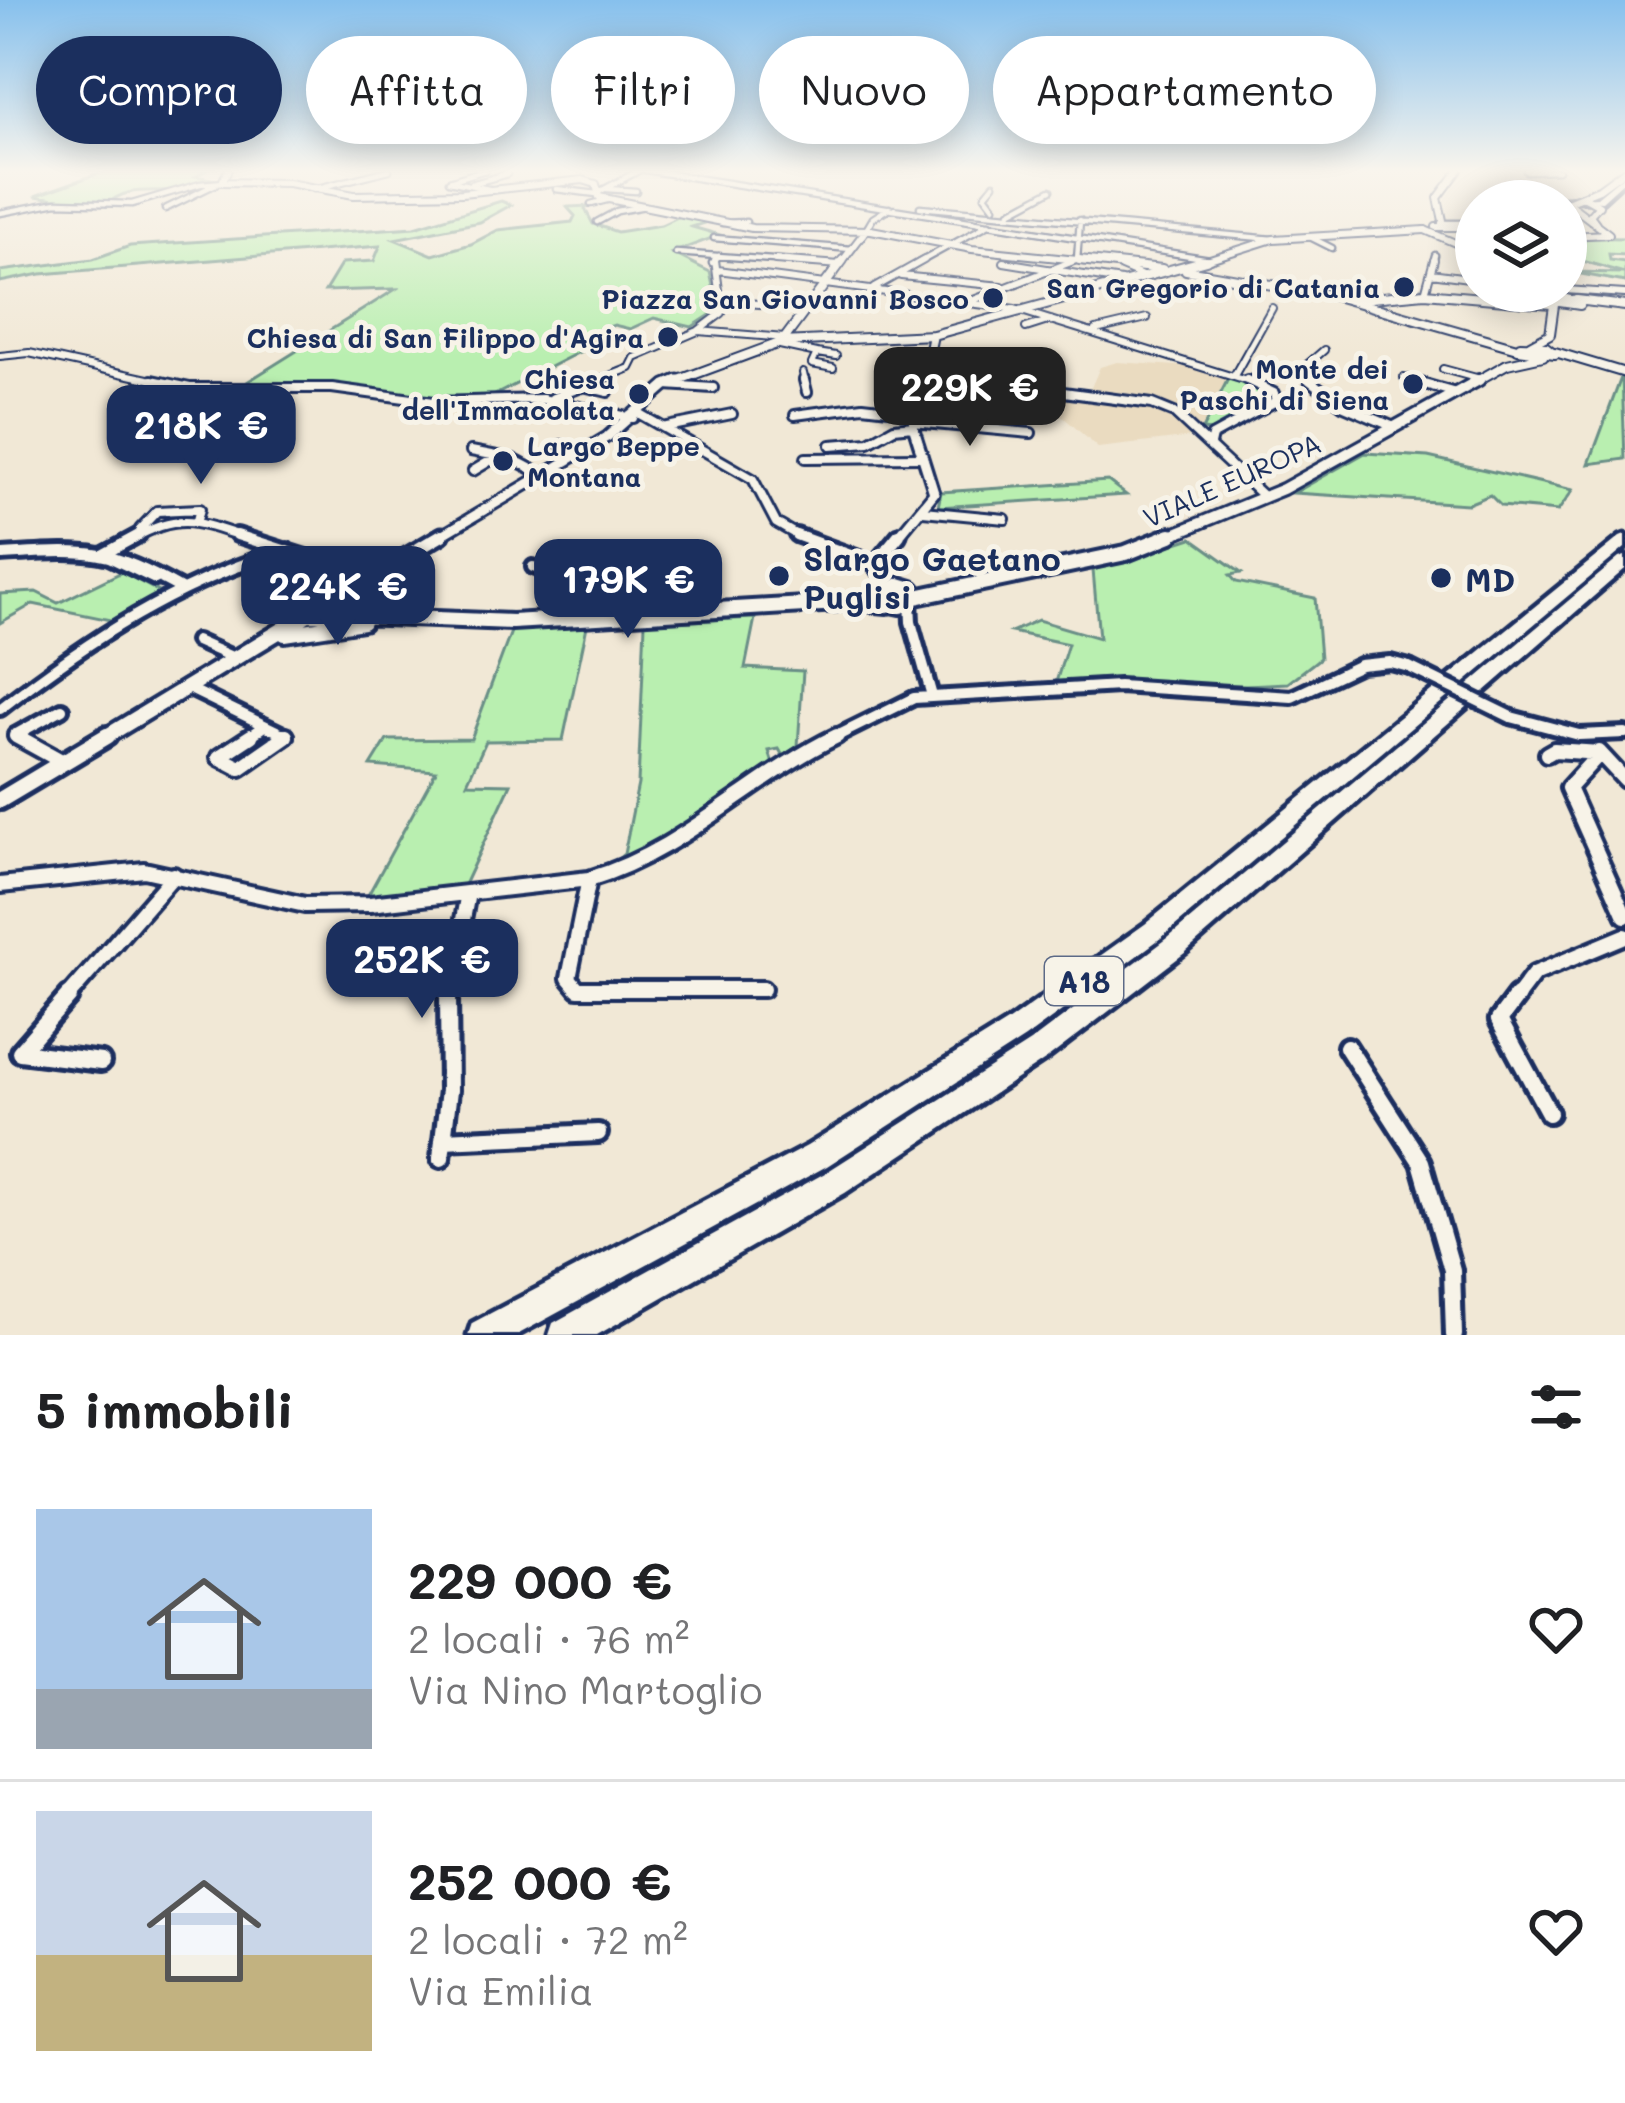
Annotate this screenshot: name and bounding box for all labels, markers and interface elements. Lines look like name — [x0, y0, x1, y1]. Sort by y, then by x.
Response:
chip: Compra — [36, 36, 282, 144]
chip: Affitta — [306, 36, 527, 144]
chip: Filtri — [551, 36, 735, 144]
chip: Nuovo — [759, 36, 969, 144]
chip: Appartamento — [993, 36, 1376, 144]
map controls — [1455, 180, 1587, 312]
button: layers — [1455, 180, 1587, 312]
place label: San Gregorio di Catania — [1046, 270, 1380, 305]
marker: San Gregorio di Catania — [1391, 274, 1417, 300]
place label: Piazza San Giovanni Bosco — [601, 281, 969, 316]
marker: Piazza San Giovanni Bosco — [980, 285, 1006, 311]
place label: Chiesa di San Filippo d'Agira — [247, 320, 644, 355]
marker: Chiesa di San Filippo d'Agira — [655, 324, 681, 350]
pin: 229K € — [872, 347, 1068, 449]
place label: Monte dei Paschi di Siena — [1180, 351, 1389, 417]
text: 229K € — [901, 360, 1039, 411]
place label: Chiesa dell'Immacolata — [402, 361, 615, 427]
marker: Monte dei Paschi di Siena — [1400, 371, 1426, 397]
marker: Chiesa dell'Immacolata — [626, 381, 652, 407]
pin: 218K € — [103, 385, 299, 487]
text: 218K € — [134, 398, 268, 449]
street label: VIALE EUROPA — [1137, 425, 1327, 535]
place label: Largo Beppe Montana — [527, 428, 700, 494]
marker: Largo Beppe Montana — [490, 448, 516, 474]
place label: Slargo Gaetano Puglisi — [803, 536, 1061, 617]
pin: 179K € — [530, 539, 726, 641]
pin: 224K € — [240, 546, 436, 648]
text: 179K € — [561, 552, 695, 603]
place label: MD — [1465, 557, 1515, 600]
text: 224K € — [268, 559, 408, 610]
marker: Slargo Gaetano Puglisi — [766, 563, 792, 589]
marker: MD — [1428, 565, 1454, 591]
pin: 252K € — [324, 919, 520, 1021]
text: 252K € — [353, 932, 491, 983]
road number: A18 — [1045, 957, 1123, 1005]
text: 5 immobili — [36, 1374, 294, 1441]
icon: filters — [1523, 1374, 1589, 1440]
text: 229 000 € — [408, 1545, 672, 1612]
icon: home — [132, 1557, 276, 1701]
icon: heart — [1523, 1596, 1589, 1662]
text: 2 locali · 76 m² — [408, 1612, 690, 1663]
text: Via Nino Martoglio — [408, 1663, 762, 1714]
text: 252 000 € — [408, 1846, 671, 1913]
icon: home — [132, 1859, 276, 2003]
icon: heart — [1523, 1898, 1589, 1964]
text: 2 locali · 72 m² — [408, 1913, 688, 1964]
text: Via Emilia — [408, 1964, 593, 2015]

